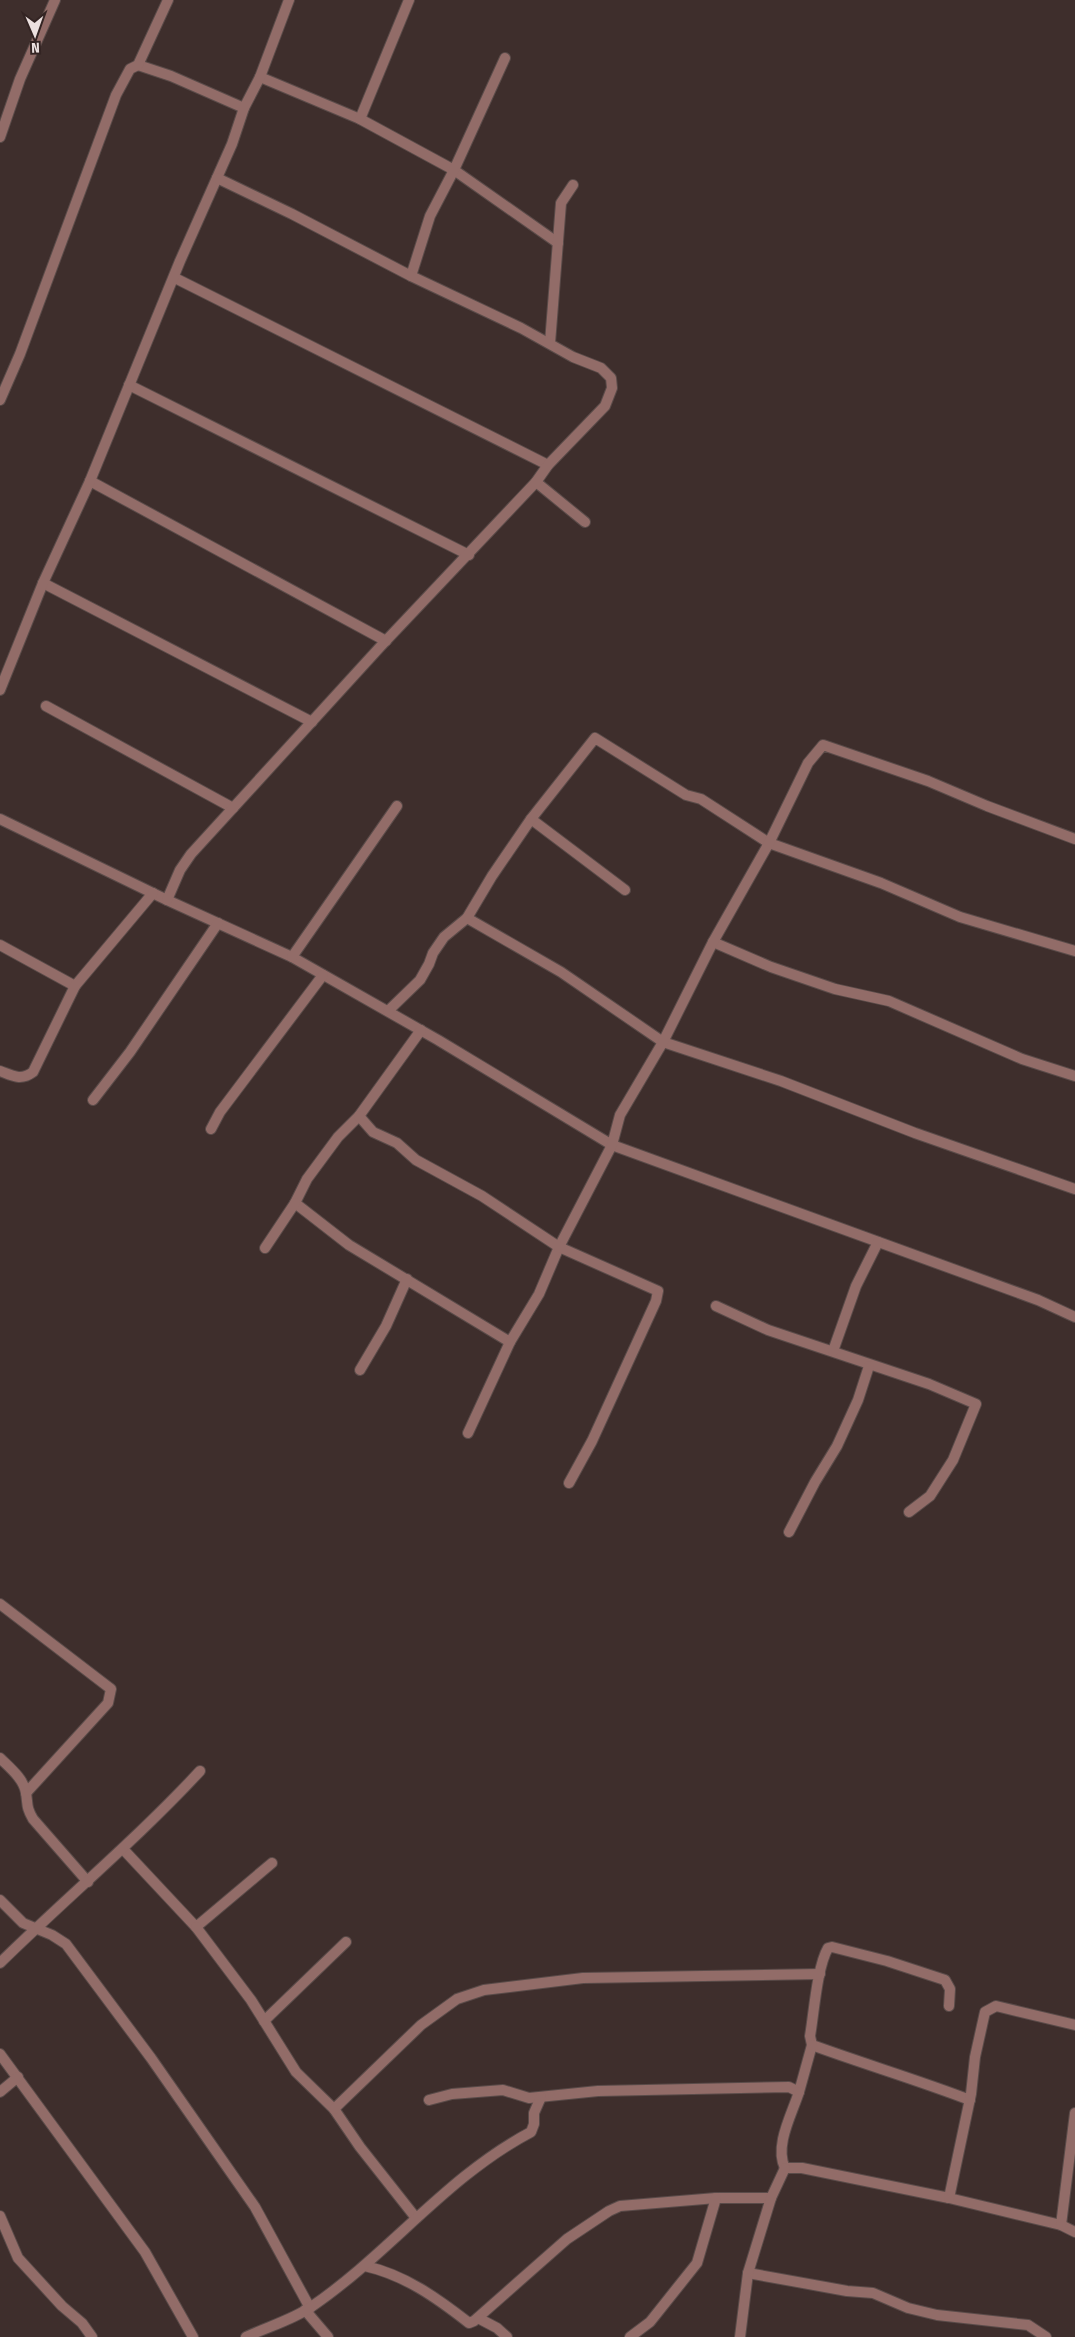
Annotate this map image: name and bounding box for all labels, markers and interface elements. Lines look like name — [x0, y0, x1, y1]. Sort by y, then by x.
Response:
north arrow — [10, 10, 60, 60]
text: N — [31, 39, 40, 56]

